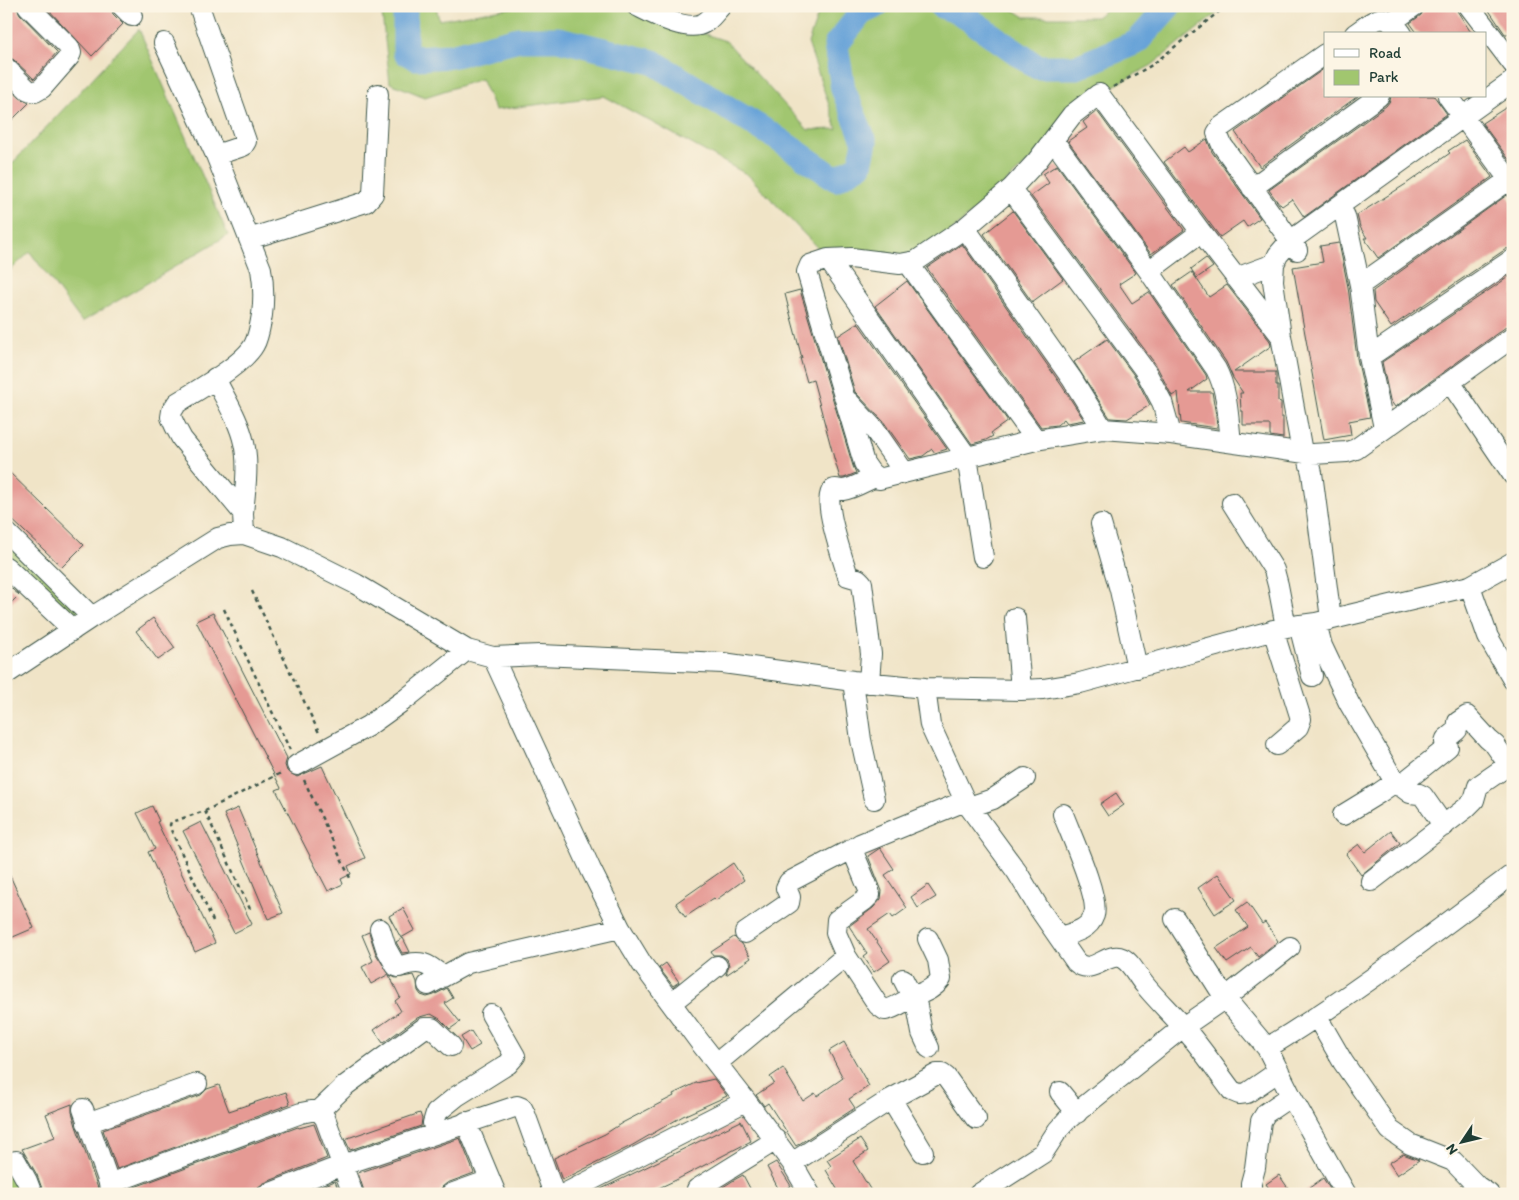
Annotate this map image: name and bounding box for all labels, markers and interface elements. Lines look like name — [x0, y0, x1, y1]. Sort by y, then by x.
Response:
legend — [1324, 32, 1486, 98]
text: Road — [1369, 44, 1402, 62]
text: Park — [1369, 68, 1399, 86]
north arrow — [1436, 1118, 1486, 1168]
text: N — [1442, 1140, 1461, 1158]

